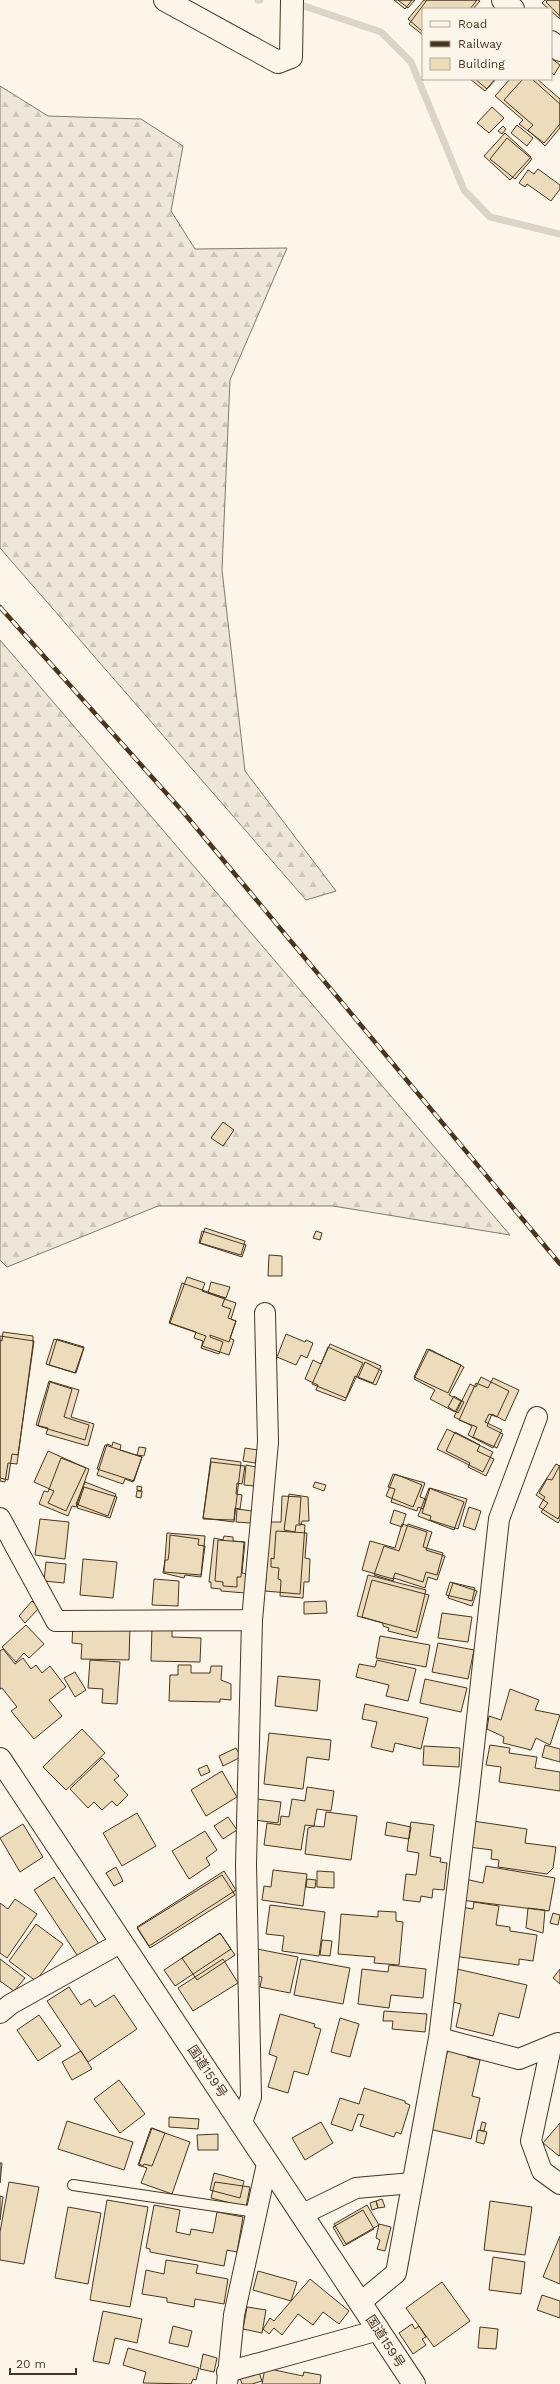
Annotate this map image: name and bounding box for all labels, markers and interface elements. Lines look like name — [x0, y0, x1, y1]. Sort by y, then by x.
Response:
legend — [422, 8, 552, 80]
text: Road — [458, 17, 487, 31]
text: Railway — [458, 37, 503, 51]
text: Building — [458, 57, 505, 71]
street label: 国道159号 — [185, 2042, 230, 2100]
street label: 国道159号 — [363, 2312, 408, 2370]
scale bar — [10, 2350, 76, 2376]
text: 20 m — [16, 2357, 46, 2371]

